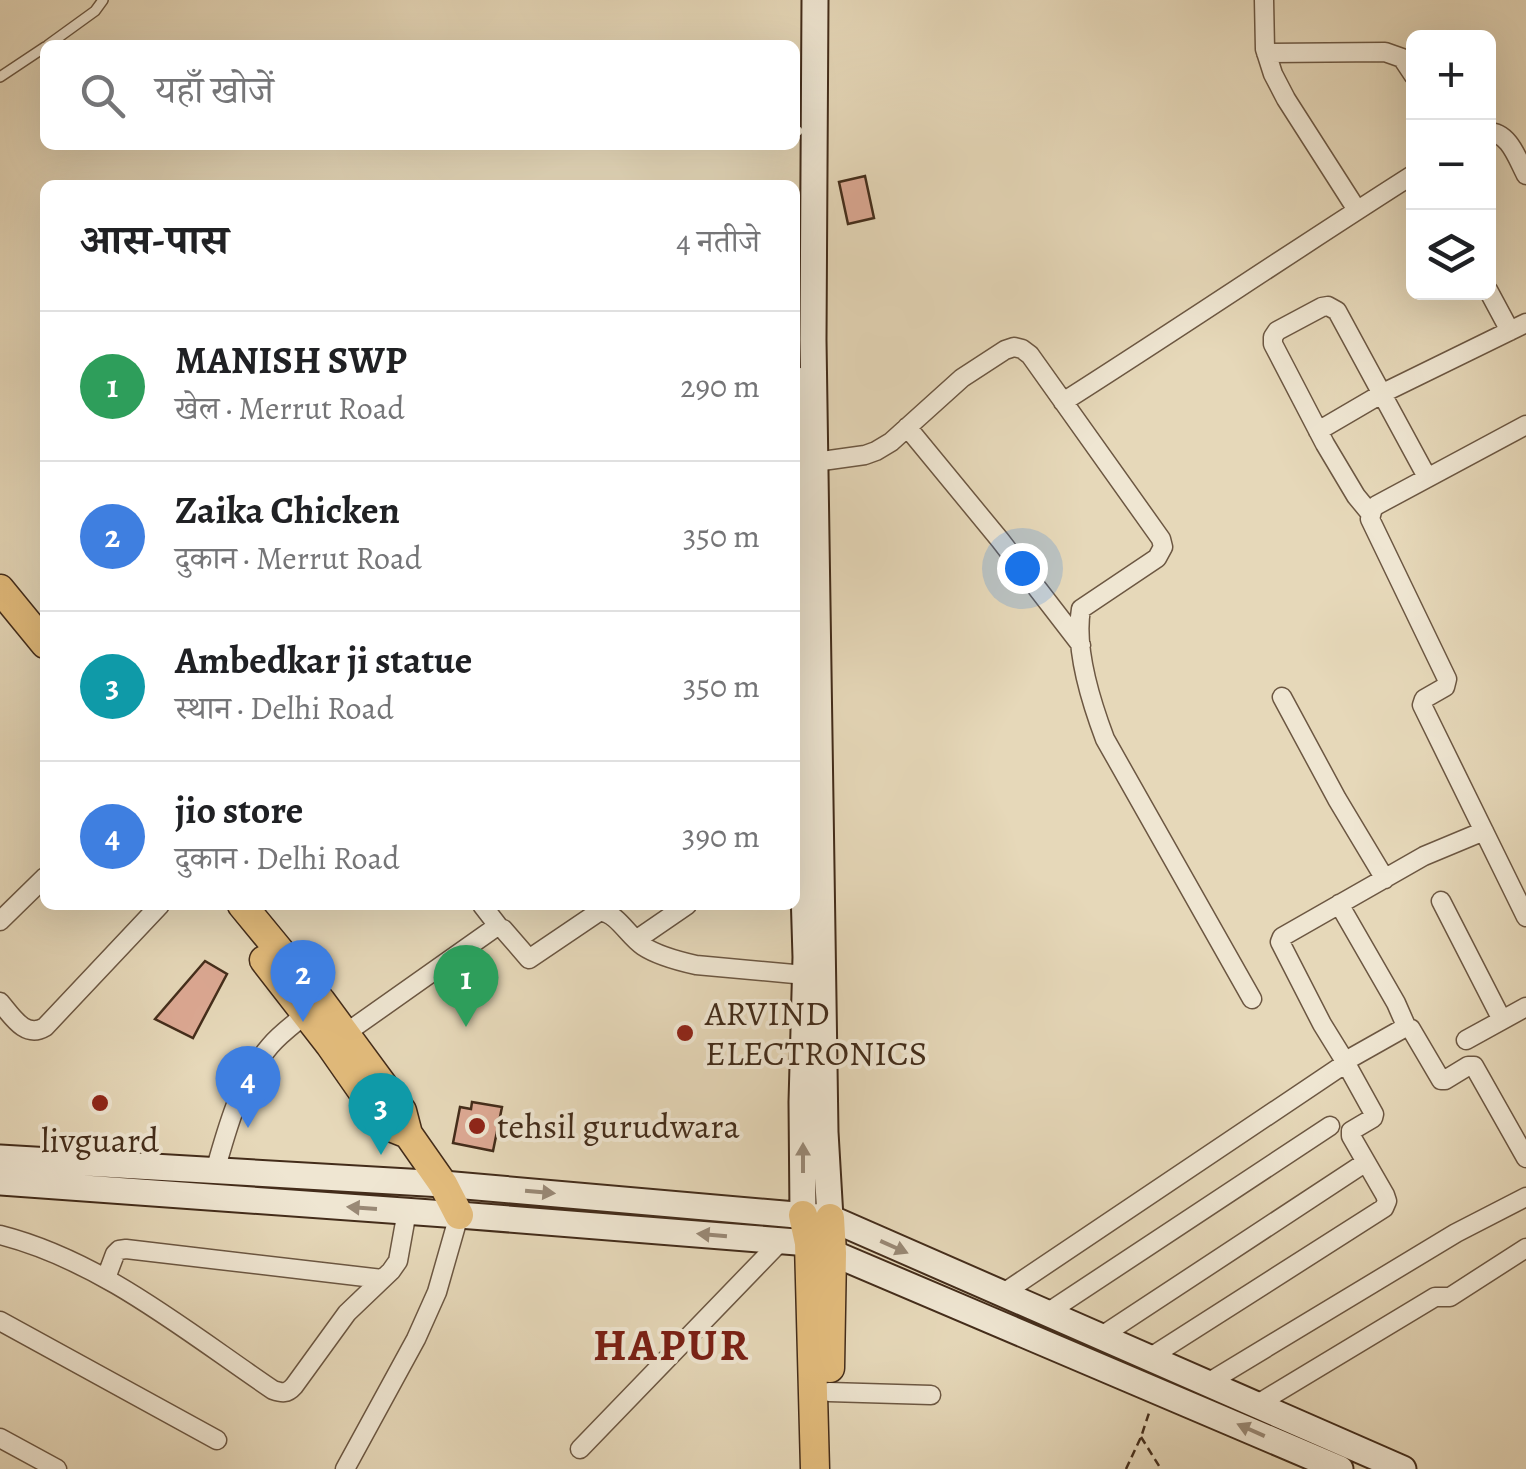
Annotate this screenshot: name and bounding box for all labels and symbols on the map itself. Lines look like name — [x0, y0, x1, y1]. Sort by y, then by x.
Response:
your location — [997, 543, 1048, 594]
pin: 2 — [270, 940, 336, 1022]
pin: 1 — [434, 944, 498, 1027]
place label: ARVIND ELECTRONICS — [704, 989, 927, 1077]
marker: ARVIND ELECTRONICS — [674, 1022, 696, 1044]
pin: 4 — [216, 1046, 280, 1128]
pin: 3 — [348, 1072, 414, 1155]
marker: livguard — [89, 1092, 111, 1114]
place label: tehsil gurudwara — [497, 1102, 740, 1150]
marker: tehsil gurudwara — [466, 1115, 488, 1137]
place label: livguard — [41, 1116, 159, 1164]
one-way arrow — [795, 1142, 811, 1174]
one-way arrow — [524, 1185, 556, 1201]
one-way arrow — [346, 1200, 378, 1216]
one-way arrow — [695, 1227, 727, 1243]
one-way arrow — [879, 1239, 909, 1255]
district label: HAPUR — [593, 1314, 751, 1376]
one-way arrow — [1236, 1422, 1266, 1438]

